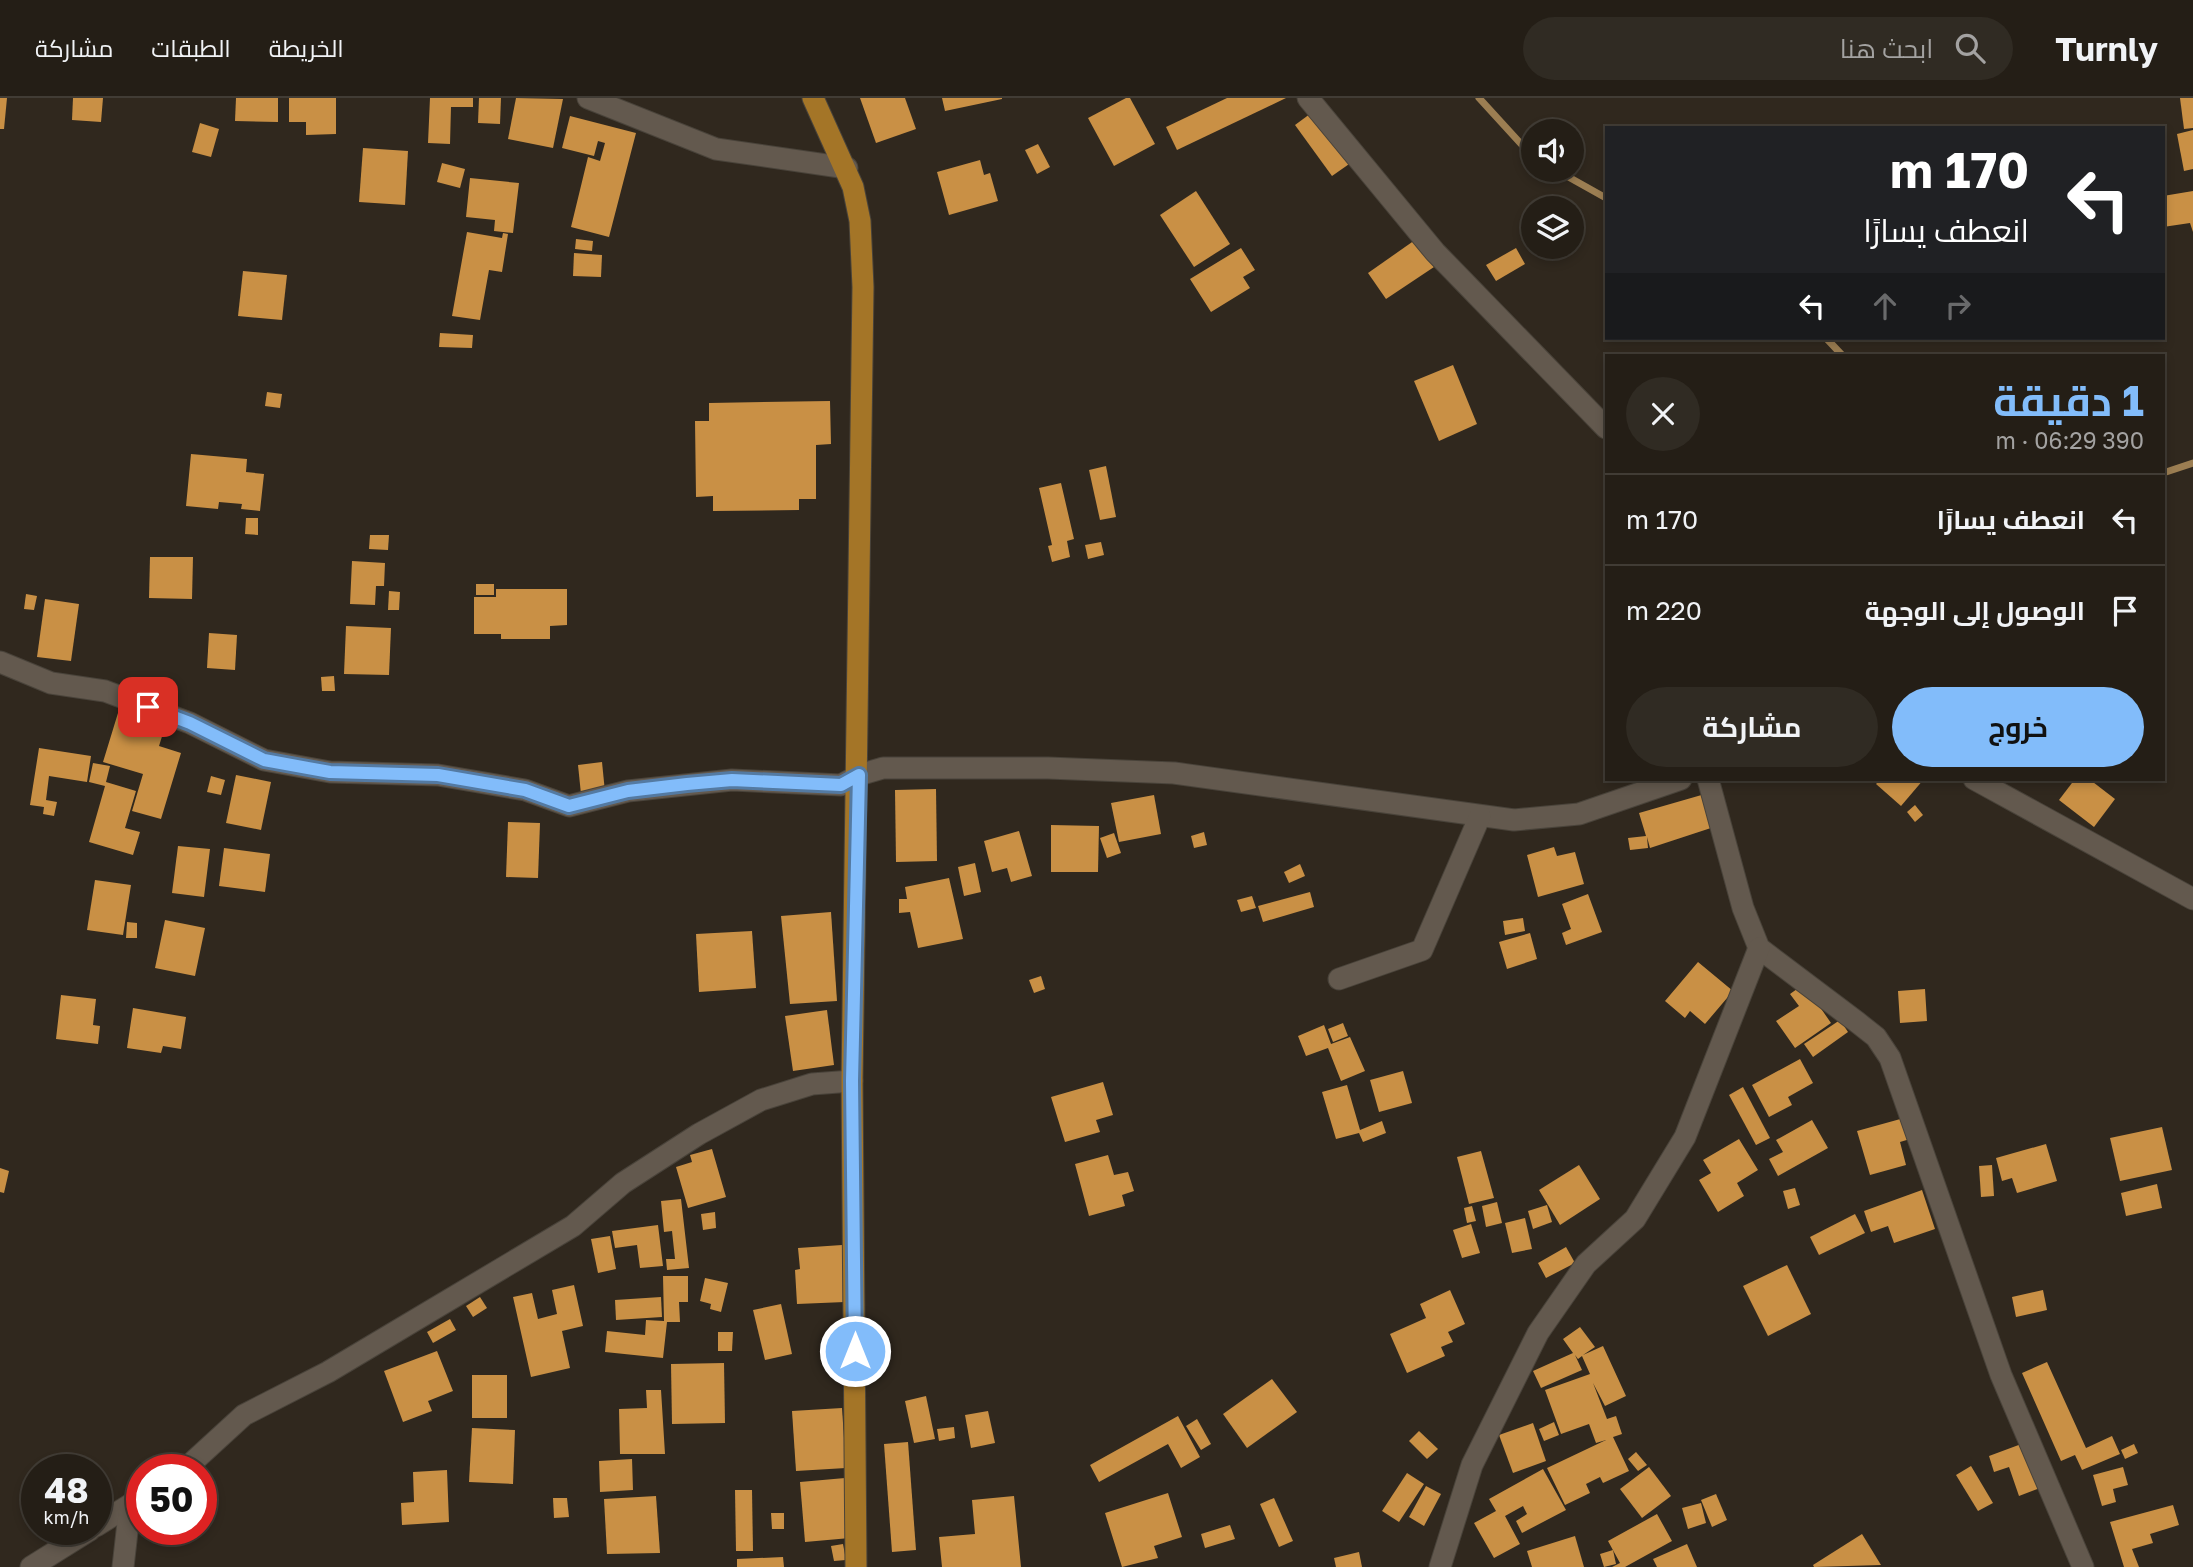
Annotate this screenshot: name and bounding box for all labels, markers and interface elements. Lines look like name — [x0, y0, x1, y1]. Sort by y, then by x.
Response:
search box — [1523, 17, 2013, 80]
icon: search — [1951, 29, 1989, 67]
text: Turnly — [2055, 29, 2158, 68]
text: مشاركة — [35, 33, 113, 62]
text: الطبقات — [151, 33, 231, 62]
text: الخريطة — [269, 33, 344, 62]
text: ابحث هنا — [1840, 33, 1933, 64]
map controls — [1521, 119, 1584, 259]
button: sound — [1521, 119, 1584, 182]
text: 170 m — [1890, 140, 2029, 199]
icon: left — [2053, 154, 2144, 245]
button: layers — [1521, 196, 1584, 259]
text: انعطف يسارًا — [1863, 211, 2029, 249]
icon: left — [1793, 287, 1831, 325]
icon: ahead — [1866, 287, 1904, 325]
icon: right — [1939, 287, 1977, 325]
text: 1 دقيقة — [1993, 375, 2144, 425]
button: close — [1626, 377, 1700, 451]
text: 390 m · 06:29 — [1996, 426, 2144, 454]
icon: left — [2106, 501, 2144, 539]
text: 170 m — [1626, 504, 1698, 535]
text: انعطف يسارًا — [1937, 504, 2085, 535]
icon: arrive — [2106, 592, 2144, 630]
text: 220 m — [1626, 595, 1702, 626]
text: الوصول إلى الوجهة — [1865, 595, 2085, 626]
pin — [118, 677, 178, 737]
button: مشاركة — [1626, 687, 1878, 767]
button: خروج — [1892, 687, 2144, 767]
icon: arrive — [129, 688, 167, 726]
position arrow — [818, 1314, 892, 1388]
speed limit sign: 50 — [126, 1454, 217, 1545]
text: 48 — [44, 1469, 89, 1511]
text: km/h — [44, 1506, 89, 1528]

